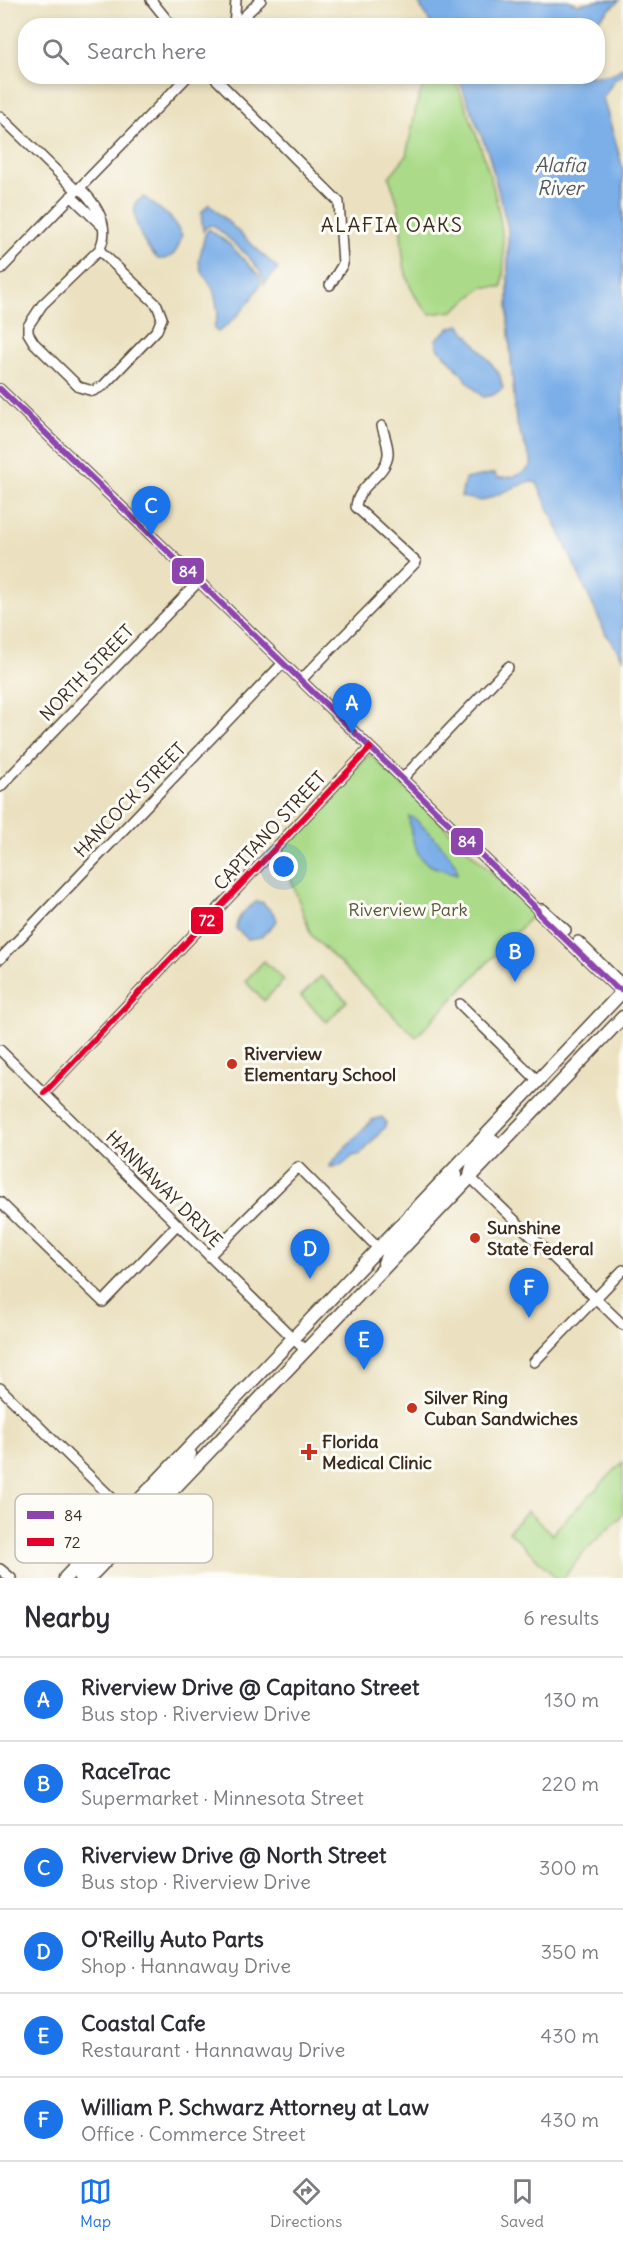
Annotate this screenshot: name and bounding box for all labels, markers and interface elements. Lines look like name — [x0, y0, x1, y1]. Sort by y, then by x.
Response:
search box — [18, 18, 605, 84]
icon: search — [39, 35, 72, 68]
text: Search here — [87, 37, 206, 65]
water label: Alafia River — [534, 152, 587, 200]
district label: ALAFIA OAKS — [321, 212, 463, 237]
pin: C — [132, 486, 170, 536]
line badge: 84 — [171, 557, 205, 585]
text: 84 — [179, 561, 197, 581]
street label: NORTH STREET — [35, 620, 138, 726]
pin: A — [332, 684, 372, 733]
street label: HANCOCK STREET — [69, 737, 190, 862]
street label: CAPITANO STREET — [209, 766, 331, 895]
line badge: 84 — [450, 827, 484, 856]
text: 84 — [458, 831, 476, 851]
your location — [269, 852, 298, 881]
park label: Riverview Park — [348, 898, 468, 921]
line badge: 72 — [190, 906, 224, 935]
text: 72 — [199, 910, 216, 930]
pin: B — [496, 932, 534, 982]
place label: Riverview Elementary School — [244, 1042, 396, 1086]
marker: Riverview Elementary School — [225, 1057, 239, 1071]
street label: HANNAWAY DRIVE — [101, 1126, 227, 1252]
place label: Sunshine State Federal — [487, 1216, 593, 1260]
pin: D — [290, 1230, 330, 1279]
marker: Sunshine State Federal — [468, 1231, 482, 1245]
pin: F — [510, 1268, 548, 1318]
pin: E — [344, 1320, 384, 1370]
place label: Silver Ring Cuban Sandwiches — [424, 1386, 578, 1430]
marker: Silver Ring Cuban Sandwiches — [405, 1401, 419, 1415]
place label: Florida Medical Clinic — [322, 1430, 432, 1474]
marker: Florida Medical Clinic — [300, 1443, 318, 1461]
legend — [15, 1494, 213, 1563]
text: 84 — [64, 1505, 82, 1525]
text: 72 — [64, 1532, 81, 1552]
text: Nearby — [24, 1601, 110, 1634]
text: 6 results — [523, 1605, 599, 1630]
text: Riverview Drive @ Capitano Street — [81, 1673, 419, 1701]
text: A — [37, 1687, 50, 1712]
text: 130 m — [544, 1687, 599, 1712]
text: Bus stop · Riverview Drive — [81, 1701, 311, 1726]
text: RaceTrac — [81, 1757, 171, 1785]
text: B — [37, 1771, 50, 1796]
text: 220 m — [542, 1771, 599, 1796]
text: Supermarket · Minnesota Street — [81, 1785, 364, 1810]
text: Riverview Drive @ North Street — [81, 1841, 386, 1869]
text: C — [37, 1855, 50, 1880]
text: 300 m — [539, 1855, 599, 1880]
text: Bus stop · Riverview Drive — [81, 1869, 311, 1894]
text: O'Reilly Auto Parts — [81, 1925, 264, 1953]
text: D — [36, 1939, 51, 1964]
text: 350 m — [541, 1939, 599, 1964]
text: Shop · Hannaway Drive — [81, 1953, 291, 1978]
text: Coastal Cafe — [81, 2009, 206, 2037]
text: E — [38, 2023, 49, 2048]
text: 430 m — [541, 2023, 599, 2048]
text: Restaurant · Hannaway Drive — [81, 2037, 345, 2062]
text: William P. Schwarz Attorney at Law — [81, 2093, 429, 2121]
text: F — [38, 2107, 49, 2132]
text: 430 m — [541, 2107, 599, 2132]
text: Office · Commerce Street — [81, 2121, 305, 2146]
tab: Map — [79, 2175, 112, 2231]
tab: Directions — [270, 2175, 342, 2231]
tab: Saved — [500, 2175, 544, 2231]

